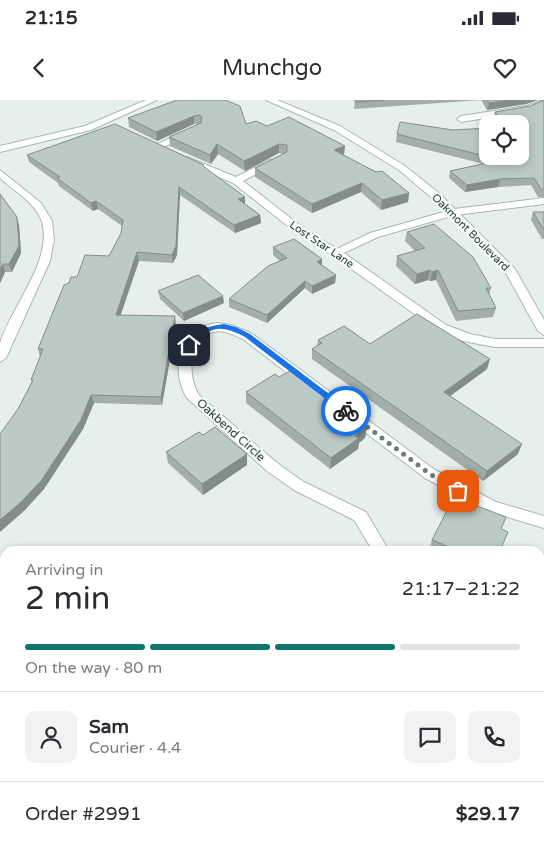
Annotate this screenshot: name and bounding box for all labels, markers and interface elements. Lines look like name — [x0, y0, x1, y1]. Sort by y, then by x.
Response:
text: 21:15 — [25, 7, 78, 29]
icon: back — [25, 54, 53, 82]
icon: heart — [491, 54, 519, 82]
text: Munchgo — [222, 55, 322, 81]
map controls — [479, 115, 529, 165]
button: locate — [479, 115, 529, 165]
street label: Oakmont Boulevard — [429, 191, 512, 274]
street label: Lost Star Lane — [287, 218, 356, 271]
pin — [168, 324, 210, 366]
icon: home — [175, 331, 203, 359]
courier — [321, 386, 371, 436]
street label: Oakbend Circle — [194, 396, 268, 465]
icon: bike — [332, 397, 360, 425]
pin — [437, 470, 479, 512]
icon: bag — [444, 477, 472, 505]
text: Arriving in — [25, 560, 103, 580]
text: 21:17–21:22 — [402, 578, 520, 600]
text: 2 min — [25, 580, 110, 618]
text: On the way · 80 m — [25, 658, 162, 678]
button: person — [25, 711, 77, 763]
button: chat — [404, 711, 456, 763]
button: phone — [468, 711, 520, 763]
text: Sam — [89, 716, 129, 738]
text: Courier · 4.4 — [89, 738, 181, 758]
text: Order #2991 — [25, 803, 142, 825]
text: $29.17 — [456, 803, 520, 825]

